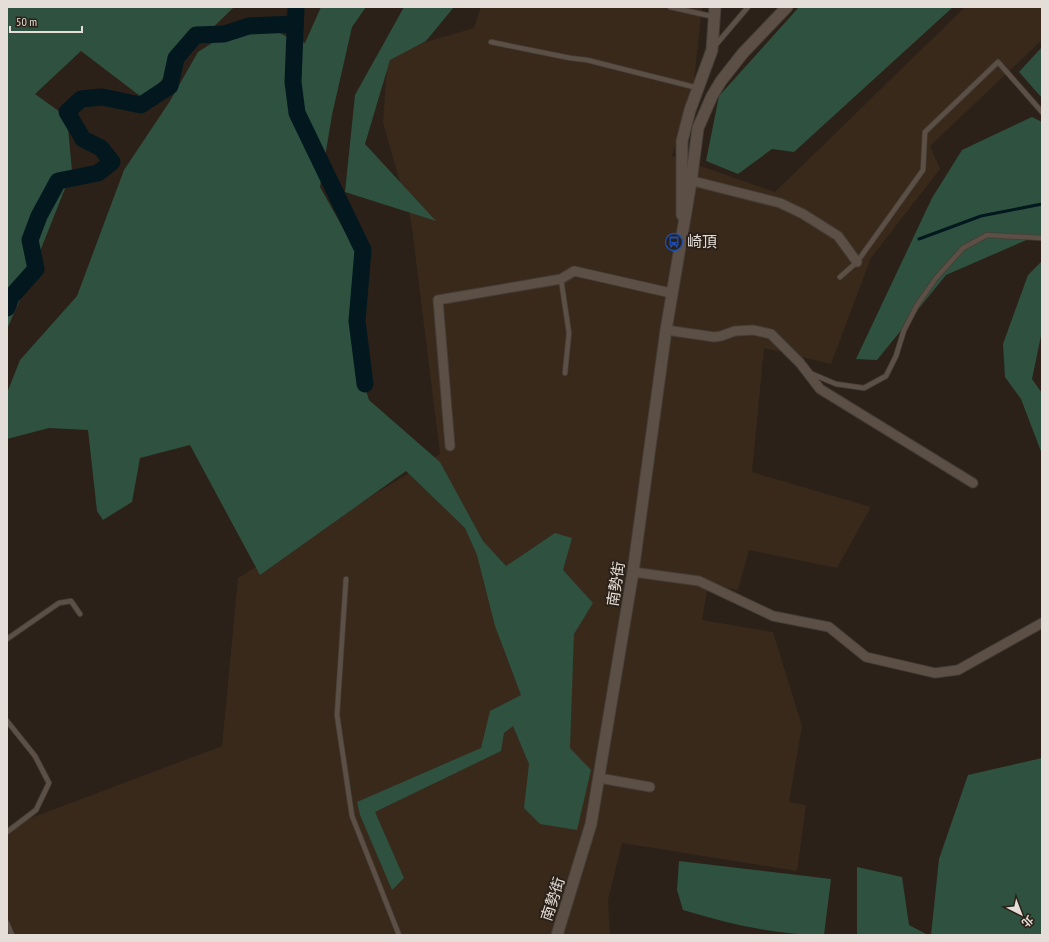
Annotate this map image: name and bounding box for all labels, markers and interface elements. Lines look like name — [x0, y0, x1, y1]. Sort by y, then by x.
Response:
scale bar — [10, 8, 82, 34]
text: 50 m — [16, 14, 37, 29]
bus stop icon: 崎頂 — [664, 232, 684, 252]
place label: 崎頂 — [687, 232, 717, 251]
street label: 南勢街 — [603, 560, 628, 608]
street label: 南勢街 — [537, 875, 569, 923]
north arrow — [1001, 894, 1041, 934]
text: 北 — [1019, 913, 1036, 930]

